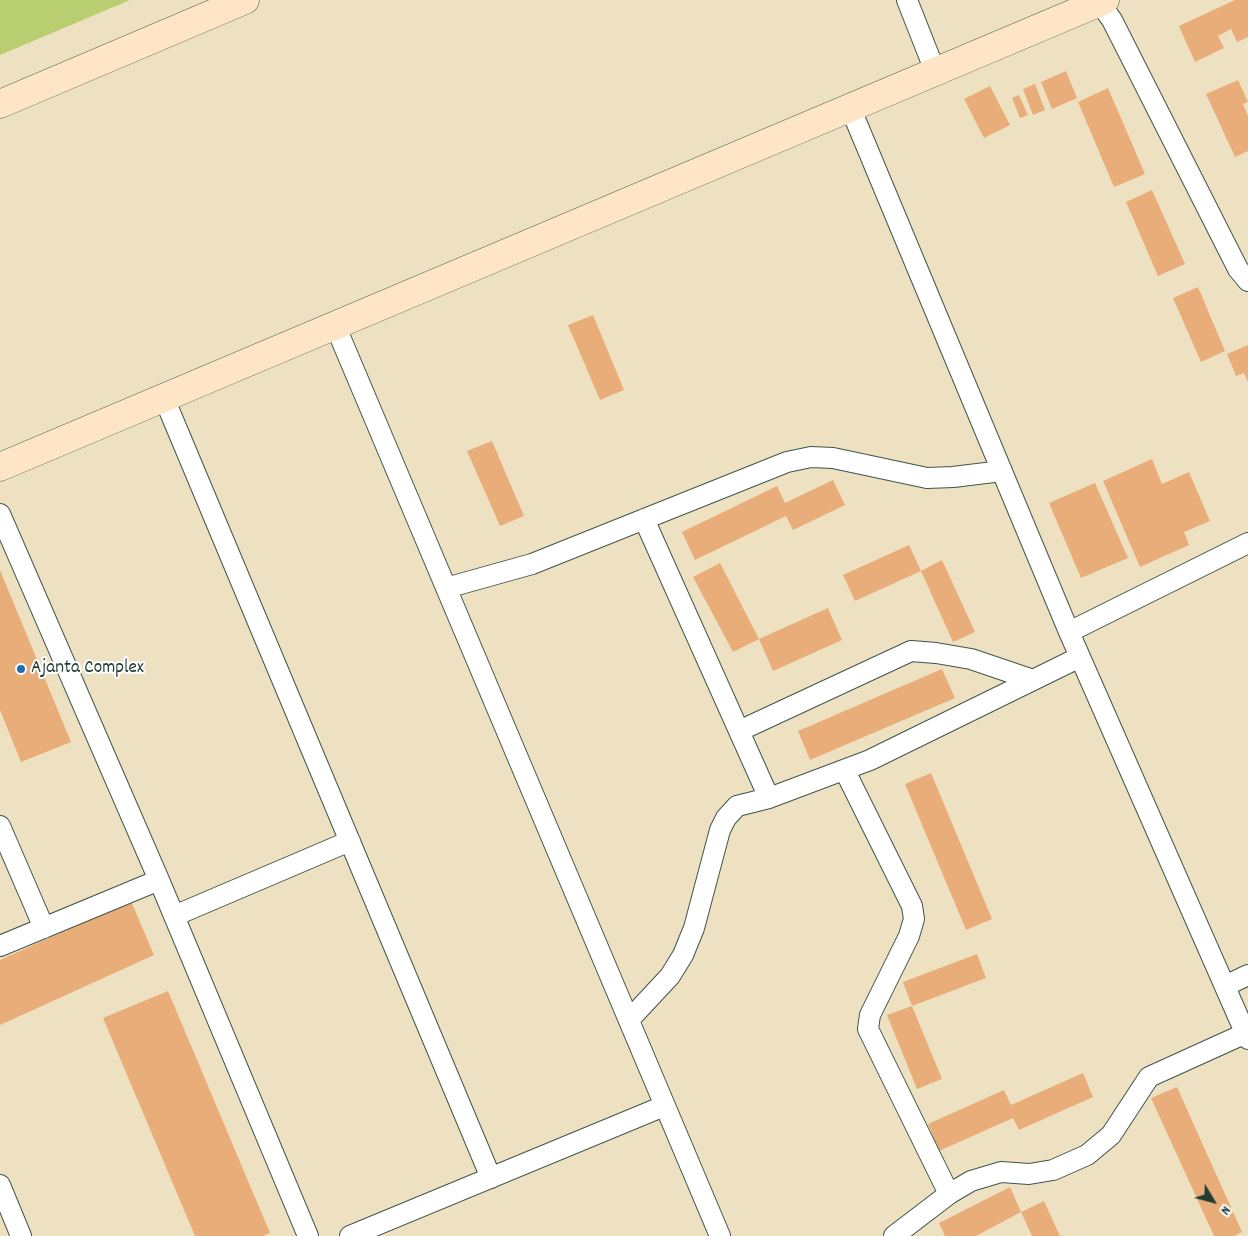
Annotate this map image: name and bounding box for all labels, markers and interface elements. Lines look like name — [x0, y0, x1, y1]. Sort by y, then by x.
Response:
place label: Ajanta Complex — [31, 658, 144, 680]
marker: Ajanta Complex — [15, 663, 27, 675]
north arrow — [1188, 1176, 1238, 1226]
text: N — [1215, 1201, 1235, 1219]

